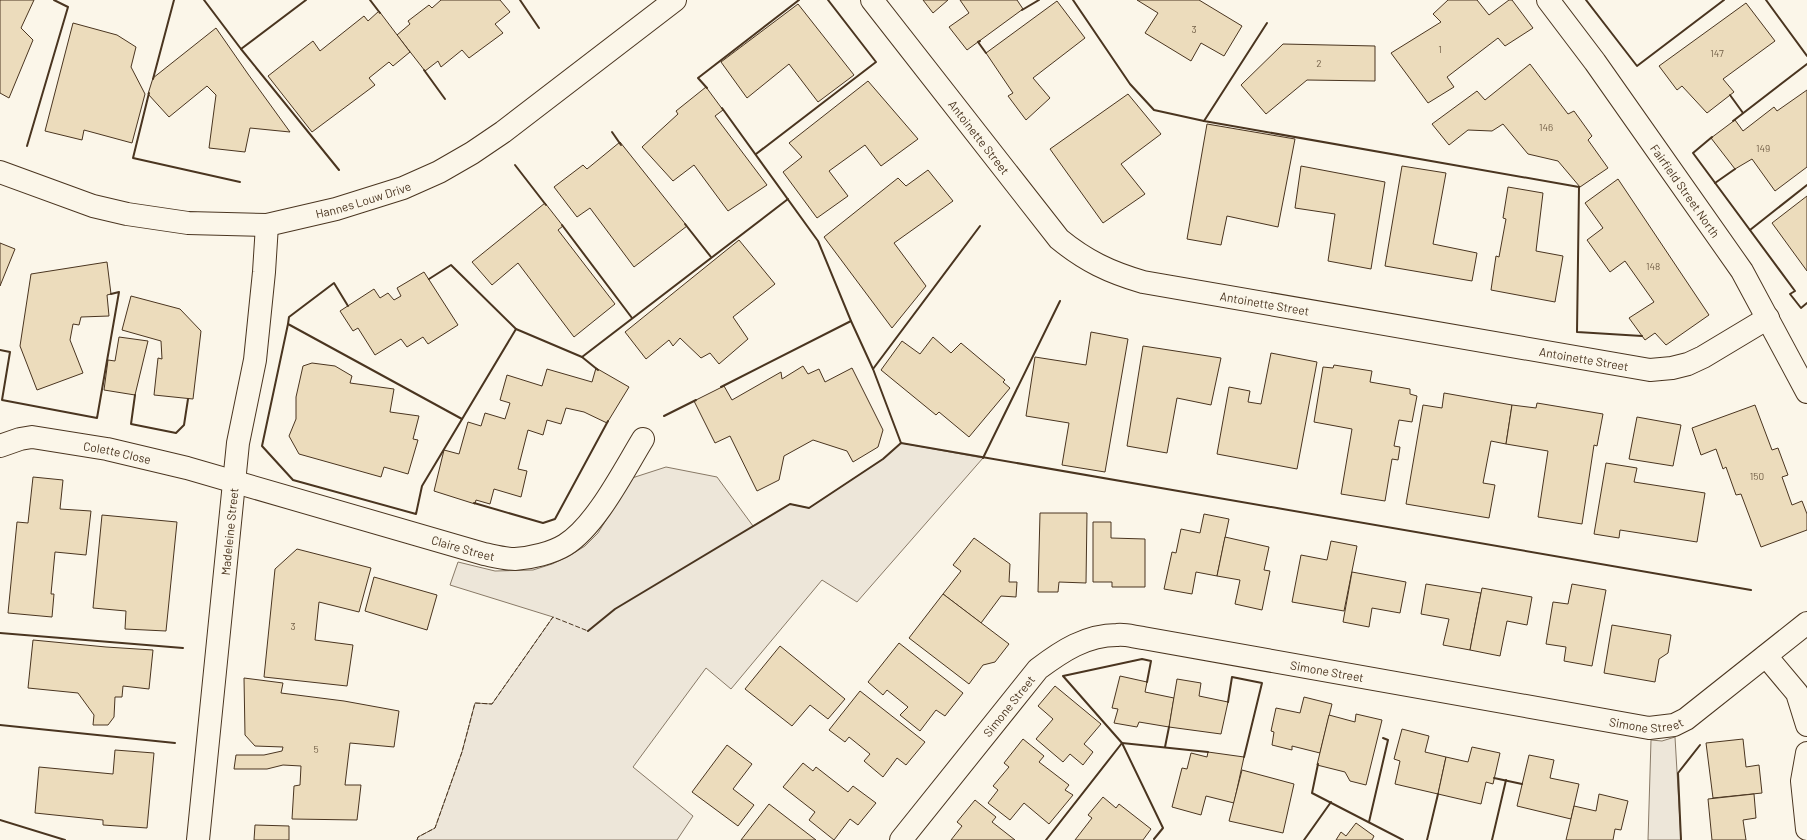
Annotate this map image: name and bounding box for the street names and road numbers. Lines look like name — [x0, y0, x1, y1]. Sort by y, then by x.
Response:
street label: Antoinette Street — [946, 97, 1013, 177]
street label: Fairfield Street North — [1648, 141, 1723, 240]
street label: Hannes Louw Drive — [314, 178, 413, 221]
street label: Antoinette Street — [1219, 288, 1310, 318]
street label: Antoinette Street — [1538, 344, 1630, 373]
street label: Colette Close — [82, 438, 153, 466]
street label: Madeleine Street — [218, 487, 240, 576]
street label: Claire Street — [430, 532, 496, 563]
street label: Simone Street — [1289, 657, 1365, 684]
street label: Simone Street — [980, 672, 1037, 739]
street label: Simone Street — [1608, 714, 1685, 735]

